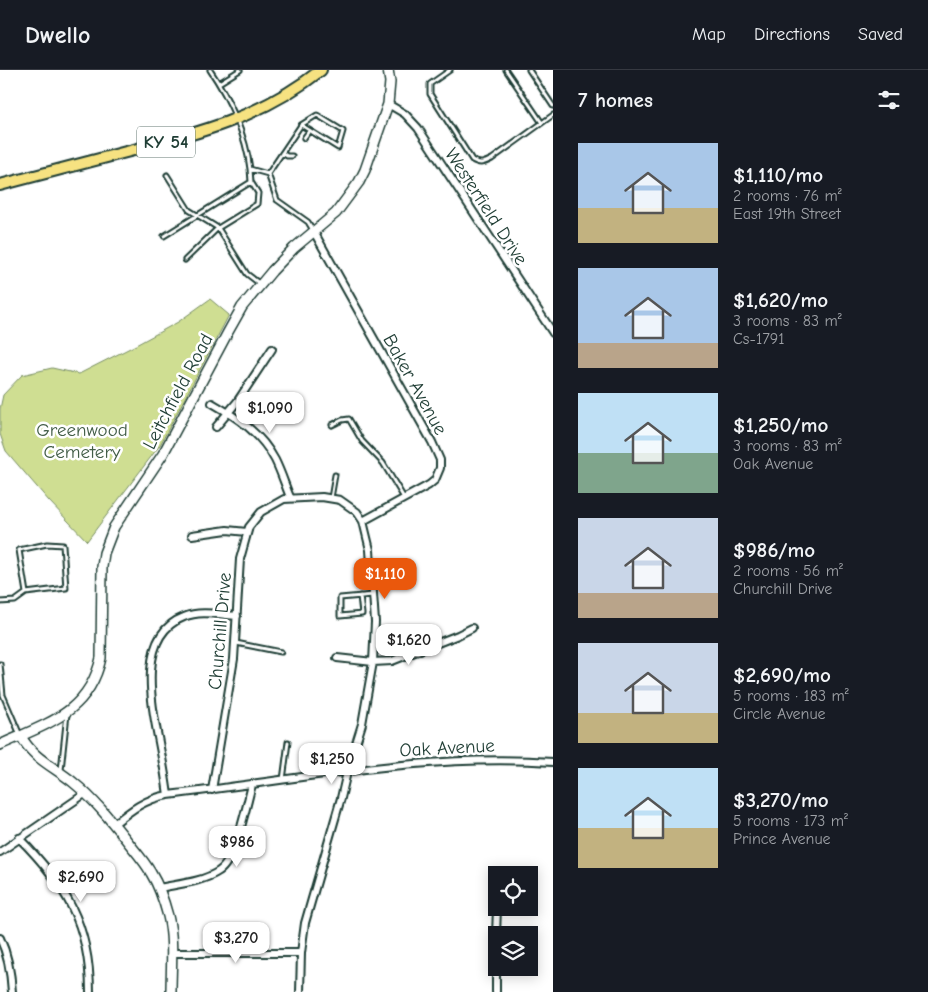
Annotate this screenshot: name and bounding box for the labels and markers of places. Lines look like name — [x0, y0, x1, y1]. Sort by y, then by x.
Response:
pin: $1,090 — [229, 392, 311, 434]
pin: $1,110 — [344, 558, 426, 600]
pin: $1,620 — [368, 624, 450, 666]
pin: $1,250 — [291, 742, 373, 785]
pin: $986 — [207, 826, 267, 868]
pin: $2,690 — [40, 860, 122, 903]
pin: $3,270 — [195, 922, 277, 964]

